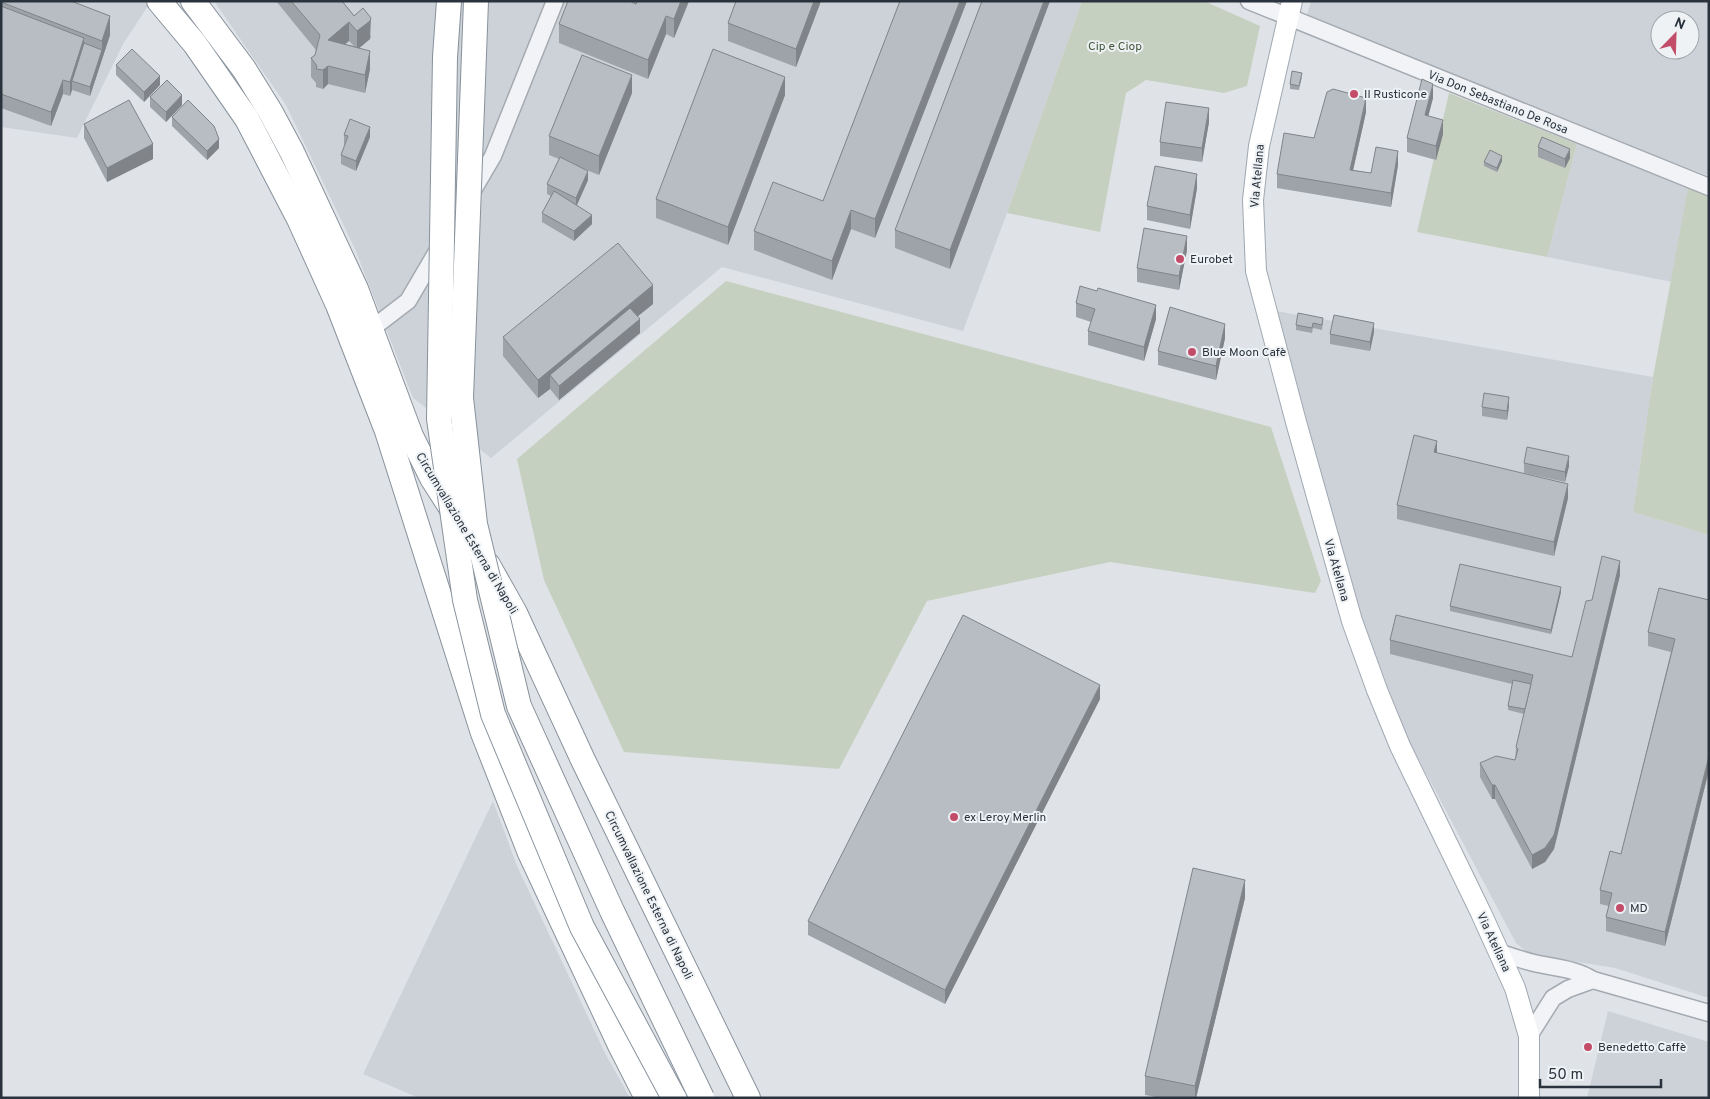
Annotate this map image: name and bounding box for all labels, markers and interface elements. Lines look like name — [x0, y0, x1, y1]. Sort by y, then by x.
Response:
north arrow — [1650, 10, 1700, 60]
text: N — [1672, 15, 1687, 34]
park label: Cip e Ciop — [1088, 39, 1142, 55]
street label: Via Don Sebastiano De Rosa — [1425, 67, 1570, 138]
place label: Il Rusticone — [1364, 87, 1427, 103]
marker: Il Rusticone — [1348, 88, 1360, 100]
street label: Via Atellana — [1247, 143, 1269, 209]
place label: Eurobet — [1190, 252, 1233, 268]
marker: Eurobet — [1174, 253, 1186, 265]
place label: Blue Moon Cafè — [1202, 345, 1286, 361]
marker: Blue Moon Cafè — [1186, 346, 1198, 358]
street label: Circumvallazione Esterna di Napoli — [411, 450, 521, 617]
street label: Via Atellana — [1319, 537, 1353, 603]
street label: Circumvallazione Esterna di Napoli — [600, 808, 696, 982]
place label: ex Leroy Merlin — [964, 810, 1046, 826]
marker: ex Leroy Merlin — [948, 811, 960, 823]
place label: MD — [1630, 901, 1648, 917]
marker: MD — [1614, 902, 1626, 914]
street label: Via Atellana — [1472, 910, 1514, 975]
place label: Benedetto Caffè — [1598, 1040, 1686, 1056]
marker: Benedetto Caffè — [1582, 1041, 1594, 1053]
scale bar — [1540, 1056, 1661, 1088]
text: 50 m — [1548, 1066, 1583, 1085]

